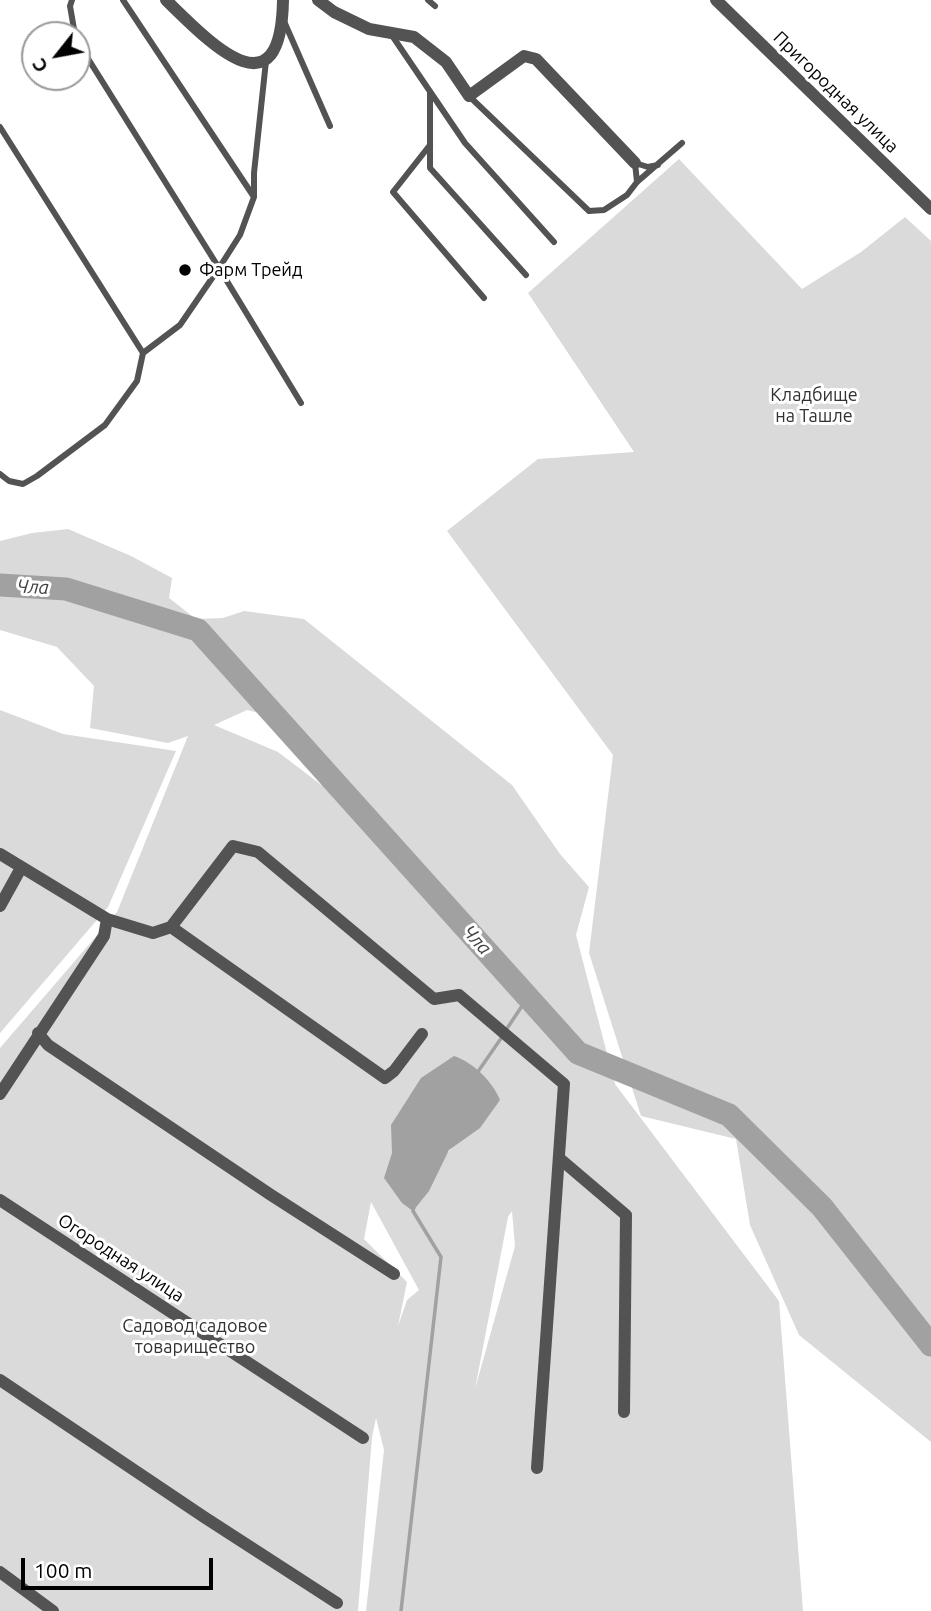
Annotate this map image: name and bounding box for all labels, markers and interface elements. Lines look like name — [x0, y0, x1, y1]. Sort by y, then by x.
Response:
north arrow — [21, 21, 91, 91]
street label: Пригородная улица — [769, 27, 903, 157]
text: С — [27, 55, 52, 77]
place label: Фарм Трейд — [199, 259, 303, 281]
marker: Фарм Трейд — [177, 262, 193, 278]
park label: Кладбище на Ташле — [770, 384, 858, 426]
water label: Чла — [17, 575, 49, 599]
water label: Чла — [458, 921, 496, 959]
street label: Огородная улица — [54, 1209, 188, 1307]
park label: Садовод садовое товарищество — [122, 1315, 268, 1358]
scale bar — [24, 1544, 217, 1588]
text: 100 m — [34, 1558, 92, 1582]

